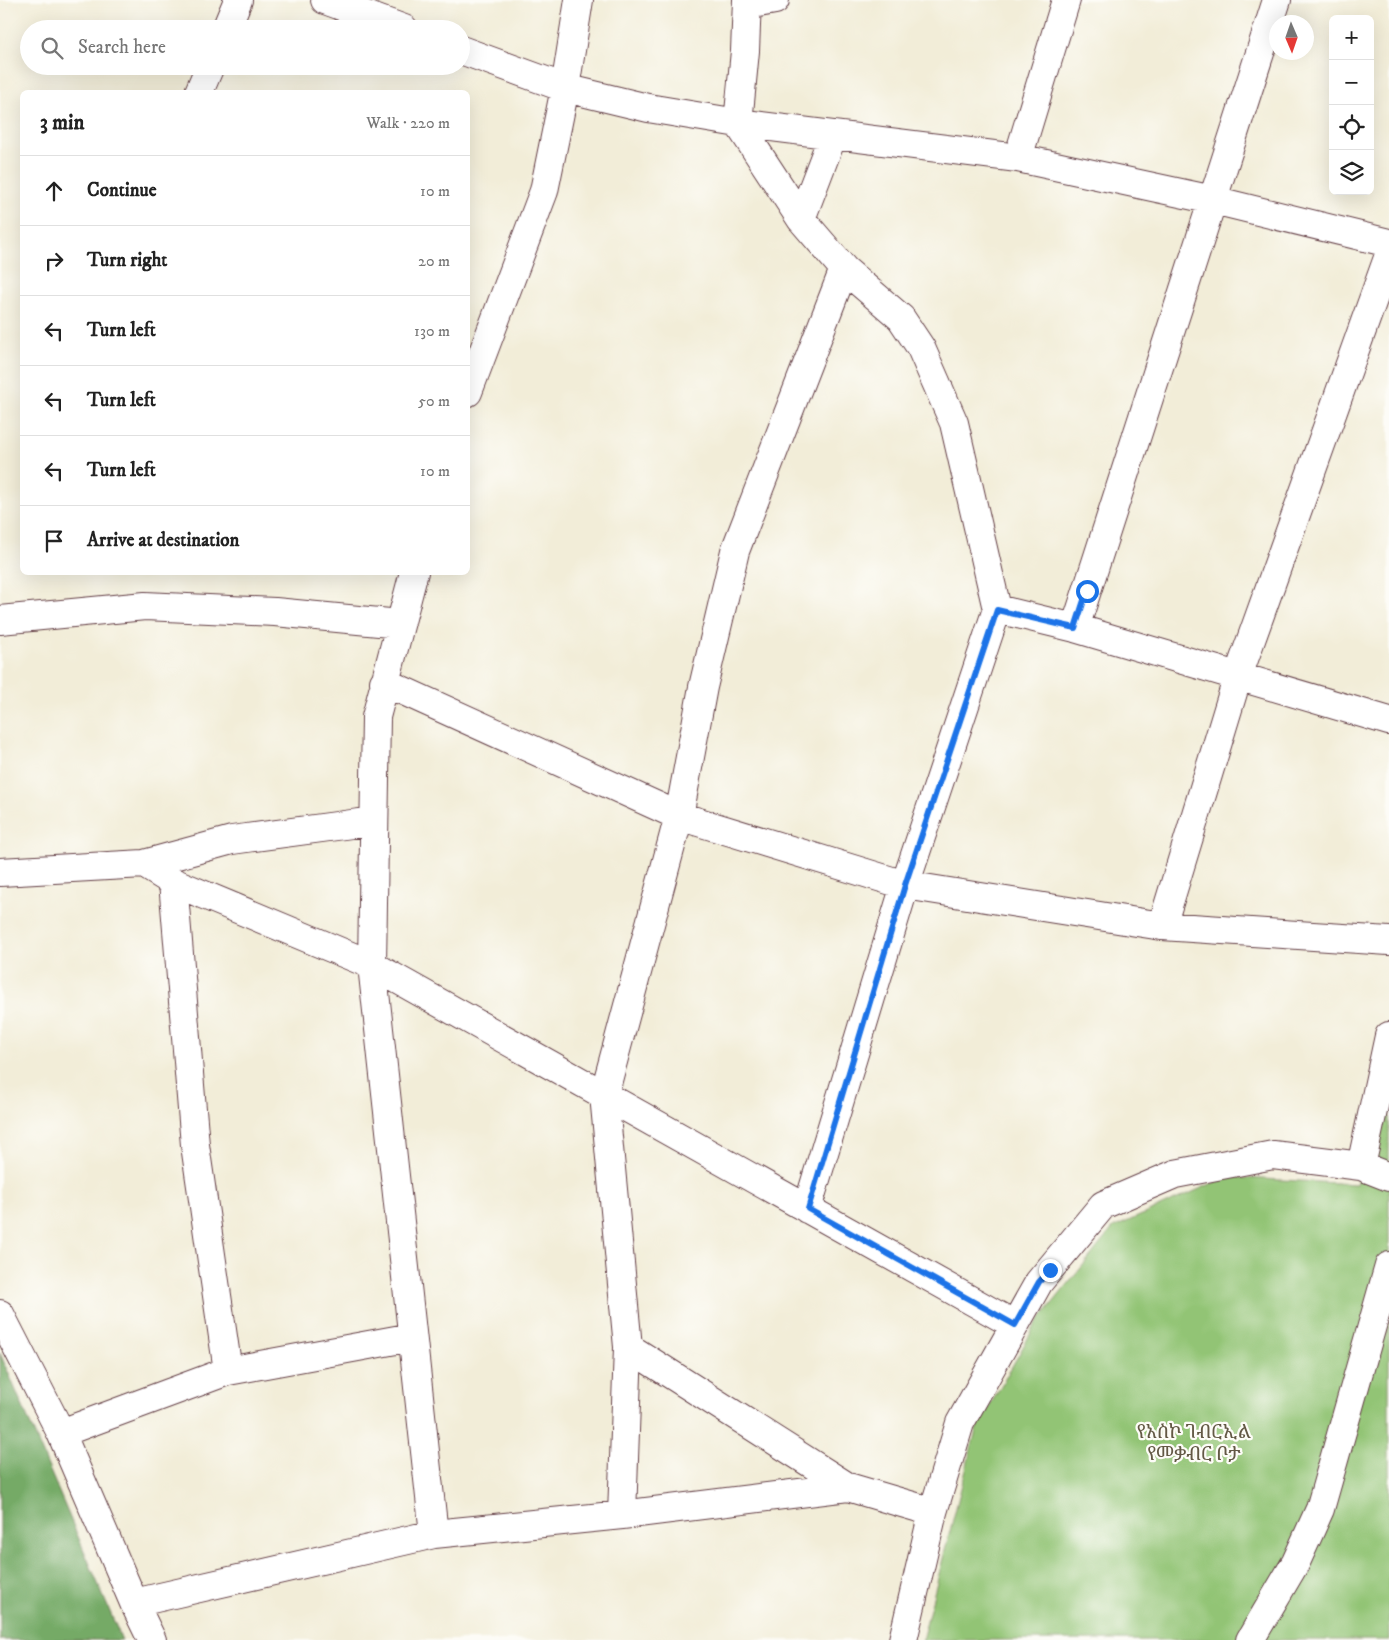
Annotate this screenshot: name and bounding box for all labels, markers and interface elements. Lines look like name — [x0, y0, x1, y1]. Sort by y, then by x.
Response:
north arrow — [1269, 15, 1314, 60]
map controls — [1329, 15, 1374, 195]
button: + — [1329, 15, 1374, 60]
search box — [20, 20, 470, 75]
icon: search — [38, 34, 66, 62]
text: Search here — [78, 36, 166, 59]
button: − — [1329, 60, 1374, 105]
button: locate — [1329, 105, 1374, 150]
text: 3 min — [40, 110, 85, 136]
text: Walk · 220 m — [366, 113, 450, 133]
button: layers — [1329, 150, 1374, 195]
icon: ahead — [40, 177, 68, 205]
text: Continue — [87, 179, 157, 202]
text: 10 m — [420, 181, 450, 201]
icon: right — [40, 247, 68, 275]
text: Turn right — [87, 249, 167, 272]
text: 20 m — [418, 251, 450, 271]
icon: left — [40, 317, 68, 345]
text: Turn left — [87, 319, 156, 342]
text: 130 m — [414, 321, 450, 341]
icon: left — [40, 387, 68, 415]
text: Turn left — [87, 389, 156, 412]
text: 50 m — [418, 391, 450, 411]
icon: left — [40, 457, 68, 485]
text: Turn left — [87, 459, 156, 482]
text: 10 m — [420, 461, 450, 481]
icon: arrive — [40, 527, 68, 555]
text: Arrive at destination — [87, 529, 239, 552]
route start — [1076, 580, 1099, 603]
route end — [1039, 1259, 1062, 1282]
park label: የአስኮ ገብርኢል የመቃብር ቦታ — [1137, 1421, 1251, 1466]

